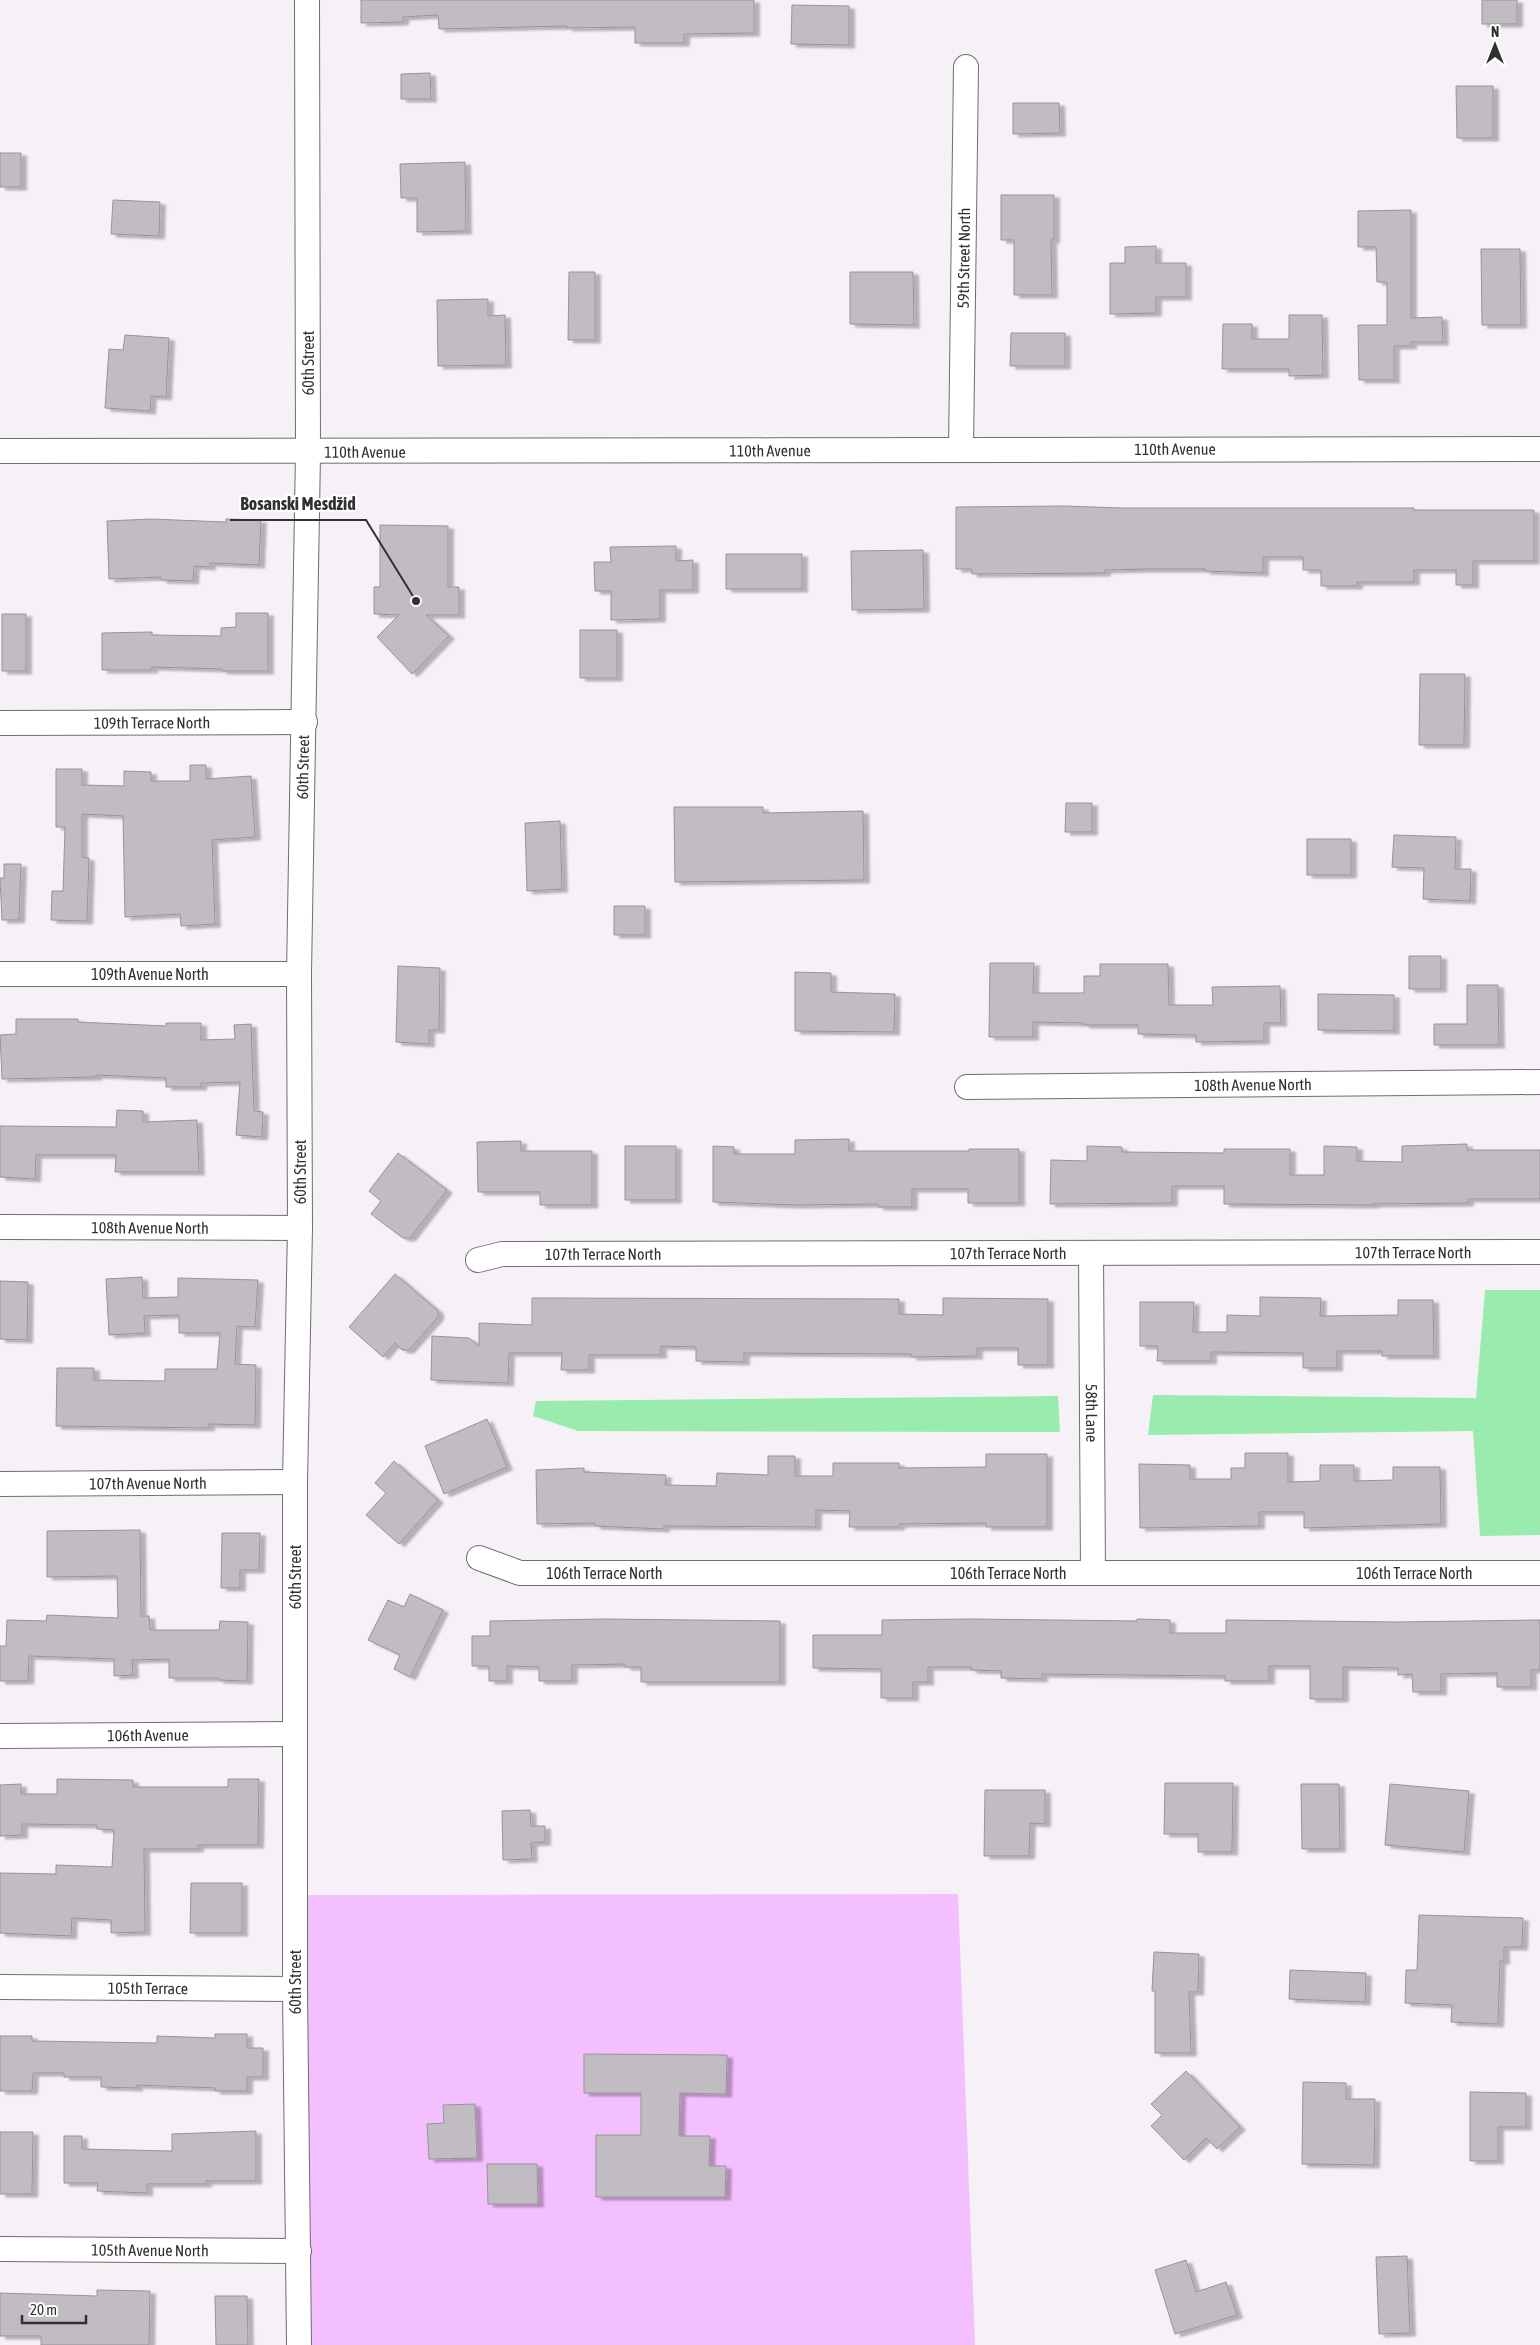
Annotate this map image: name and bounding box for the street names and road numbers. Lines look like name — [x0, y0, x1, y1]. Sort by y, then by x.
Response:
street label: 59th Street North — [954, 207, 973, 309]
street label: 60th Street — [299, 330, 317, 395]
street label: 110th Avenue — [1134, 440, 1216, 458]
street label: 110th Avenue — [729, 441, 811, 460]
street label: 110th Avenue — [324, 443, 406, 461]
street label: 109th Terrace North — [94, 713, 210, 732]
street label: 60th Street — [293, 734, 312, 800]
street label: 109th Avenue North — [91, 965, 209, 983]
street label: 108th Avenue North — [1194, 1075, 1312, 1094]
street label: 60th Street — [291, 1139, 309, 1204]
street label: 108th Avenue North — [91, 1218, 209, 1237]
street label: 107th Terrace North — [1355, 1243, 1471, 1261]
street label: 107th Terrace North — [950, 1244, 1066, 1262]
street label: 107th Terrace North — [545, 1245, 661, 1263]
street label: 58th Lane — [1083, 1384, 1101, 1442]
street label: 107th Avenue North — [89, 1474, 207, 1492]
street label: 60th Street — [286, 1544, 304, 1609]
street label: 106th Terrace North — [546, 1564, 663, 1582]
street label: 106th Terrace North — [950, 1564, 1067, 1582]
street label: 106th Terrace North — [1356, 1564, 1473, 1582]
street label: 106th Avenue — [107, 1726, 189, 1744]
street label: 60th Street — [286, 1949, 304, 2014]
street label: 105th Terrace — [108, 1979, 188, 1997]
street label: 105th Avenue North — [91, 2241, 209, 2259]

